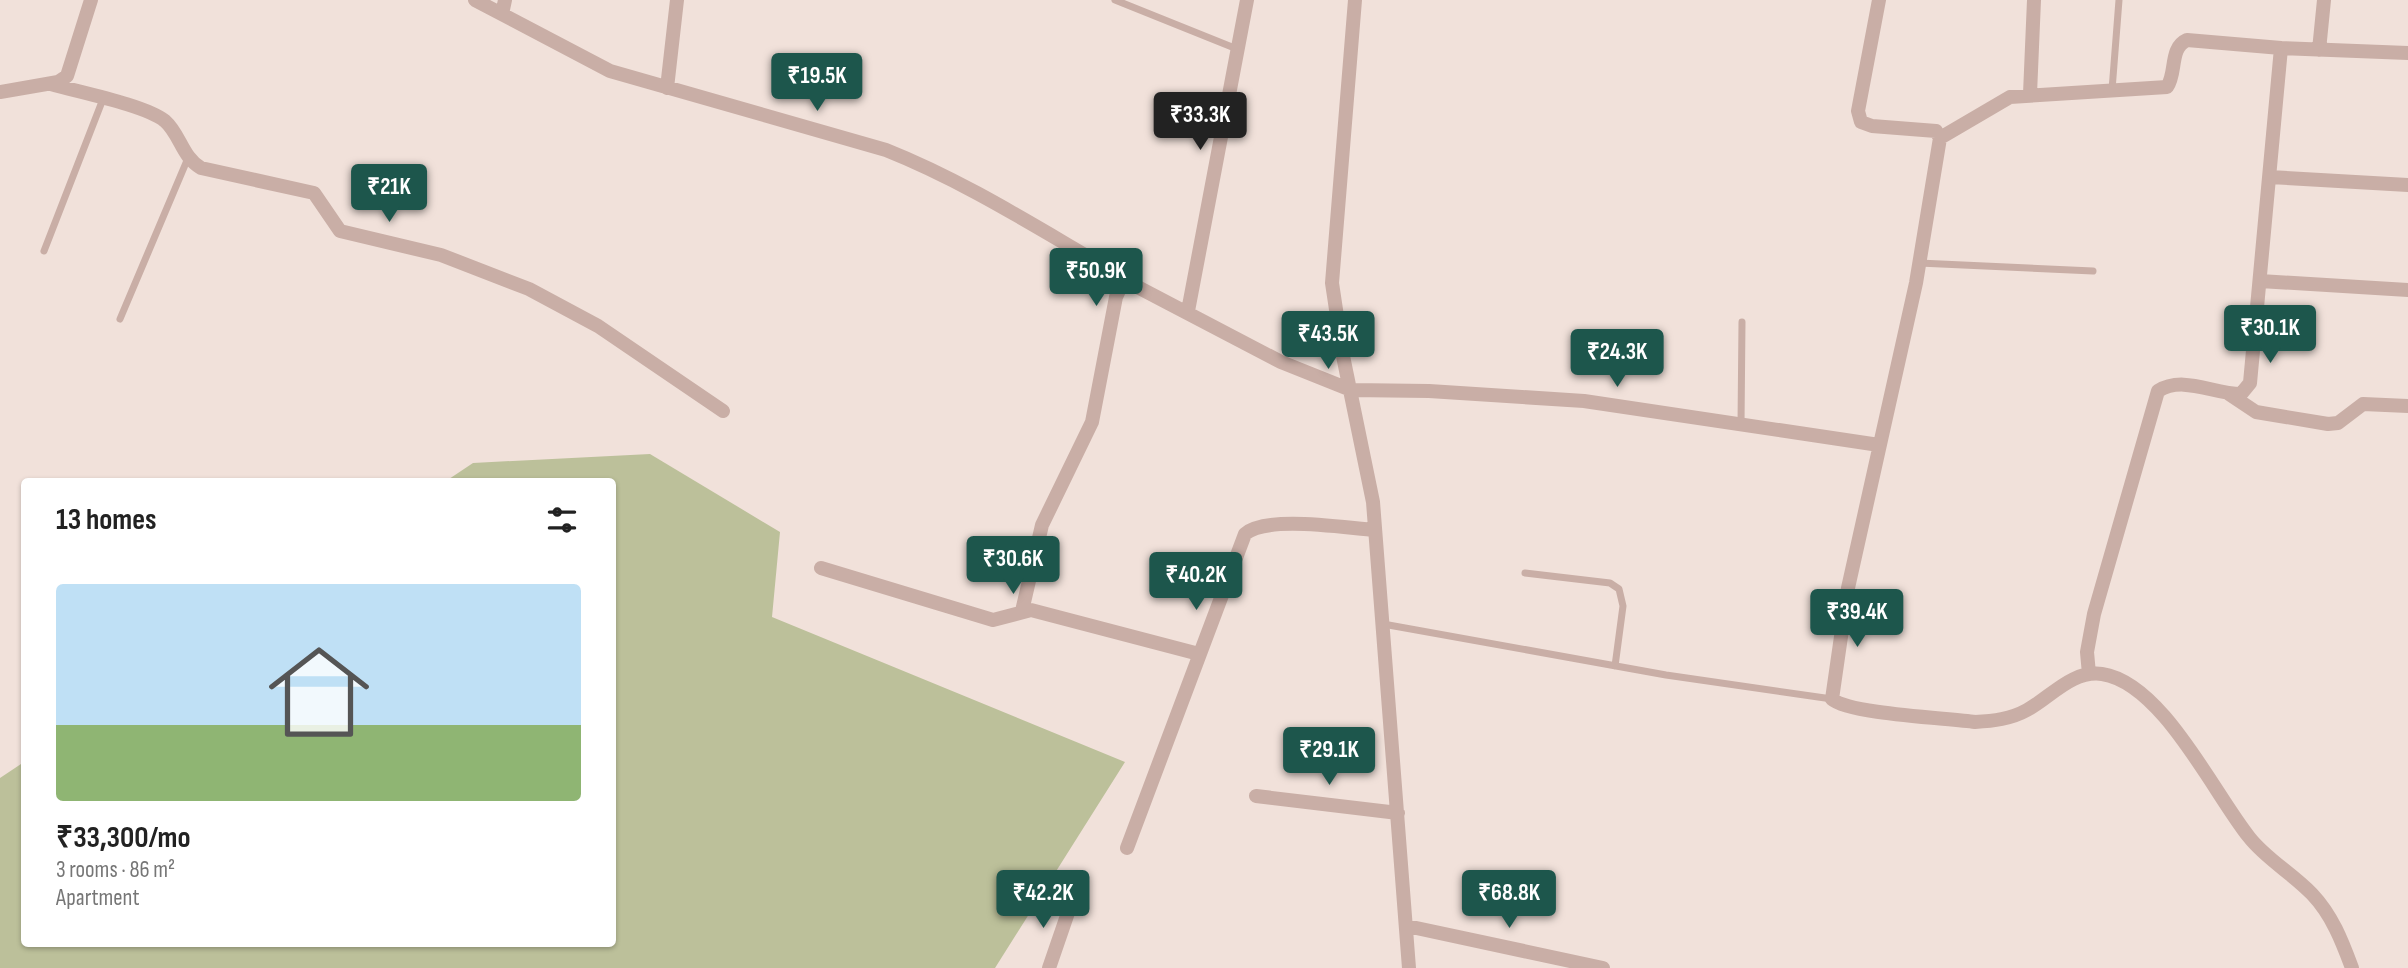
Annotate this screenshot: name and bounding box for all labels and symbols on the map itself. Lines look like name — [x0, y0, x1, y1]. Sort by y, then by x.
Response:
pin: ₹19.5K — [760, 54, 874, 113]
pin: ₹33.3K — [1143, 92, 1257, 152]
pin: ₹21K — [348, 164, 430, 224]
pin: ₹50.9K — [1039, 248, 1153, 308]
pin: ₹30.1K — [2213, 306, 2327, 365]
pin: ₹43.5K — [1271, 312, 1385, 371]
pin: ₹24.3K — [1560, 330, 1674, 389]
pin: ₹30.6K — [956, 536, 1070, 596]
pin: ₹40.2K — [1139, 552, 1253, 612]
pin: ₹39.4K — [1800, 590, 1914, 649]
pin: ₹29.1K — [1272, 728, 1386, 787]
pin: ₹42.2K — [986, 870, 1100, 930]
pin: ₹68.8K — [1452, 870, 1566, 930]

